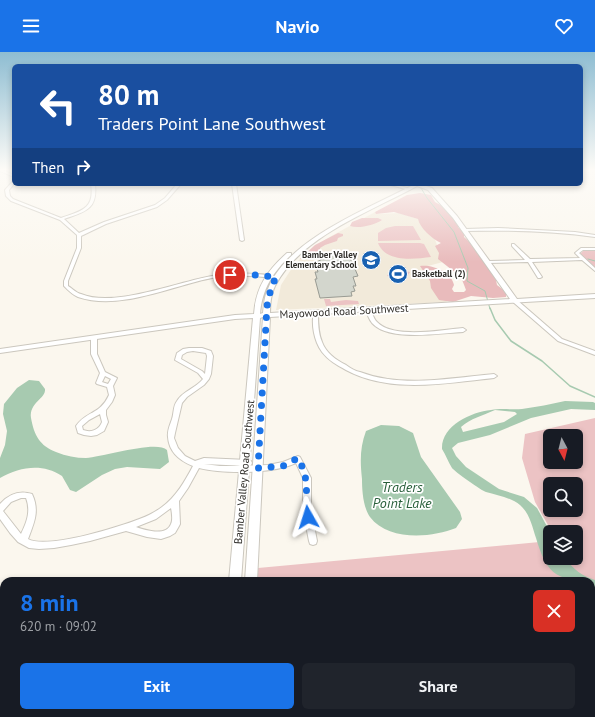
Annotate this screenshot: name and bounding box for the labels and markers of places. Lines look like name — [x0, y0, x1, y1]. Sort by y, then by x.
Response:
place label: Bamber Valley Elementary School — [285, 249, 358, 270]
school or university icon: Bamber Valley Elementary School — [360, 249, 382, 271]
pin — [213, 258, 247, 292]
sports icon: Basketball (2) — [387, 263, 409, 285]
place label: Basketball (2) — [412, 268, 466, 280]

